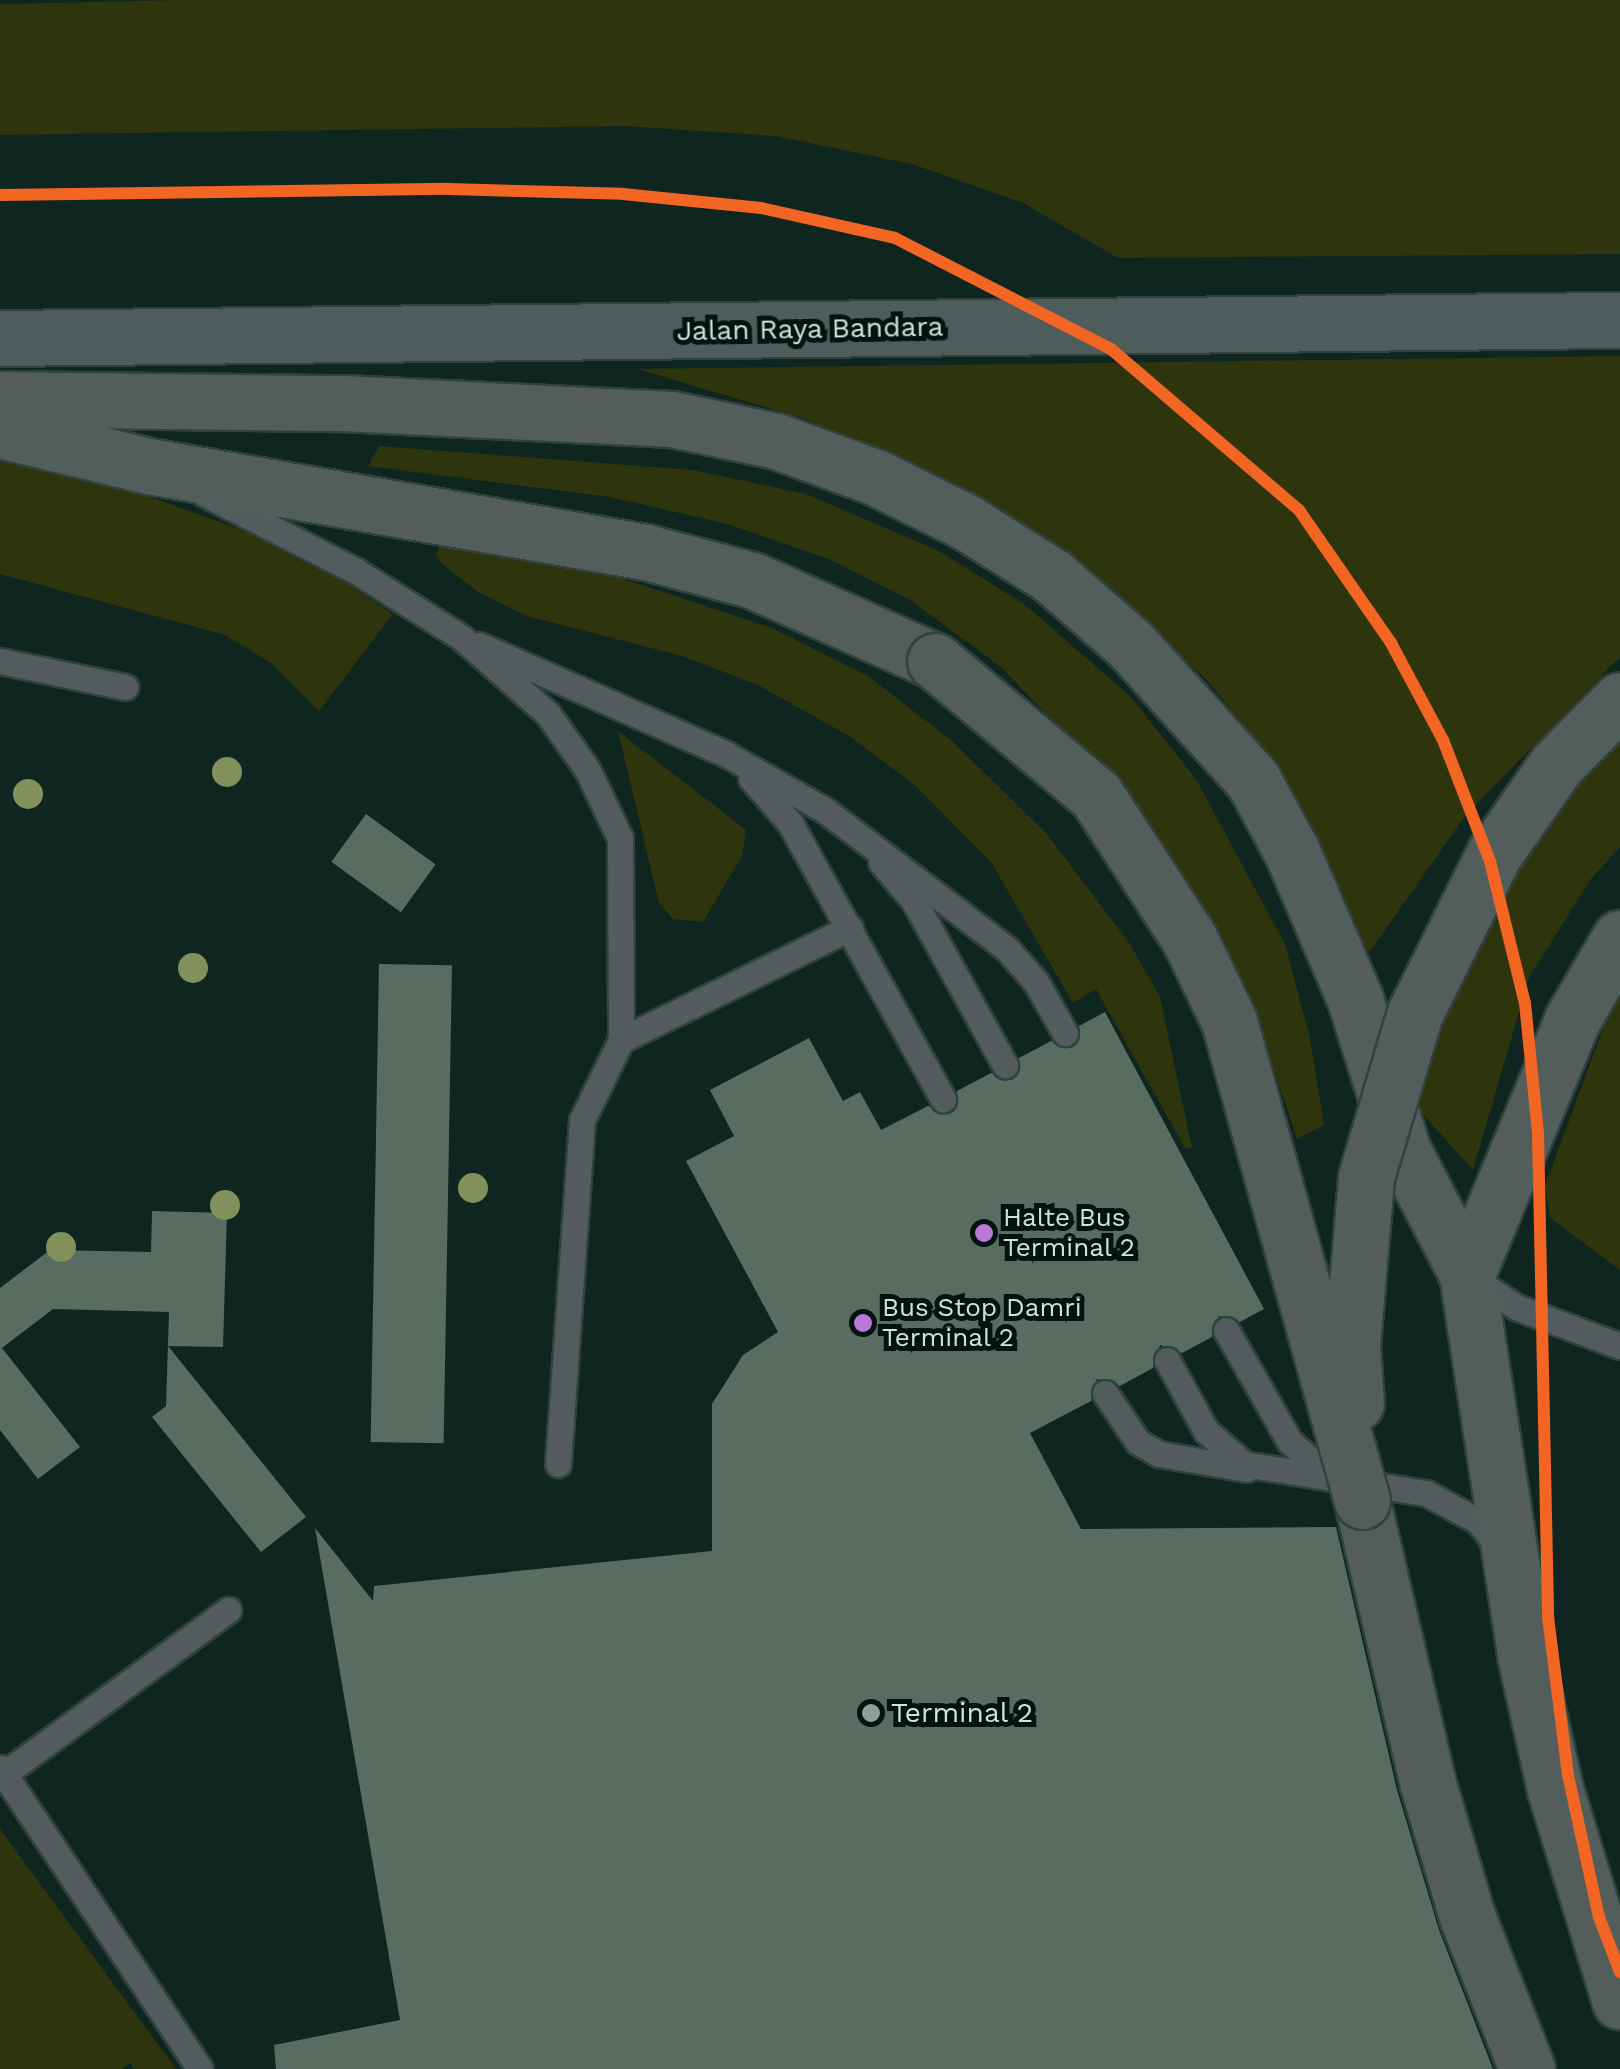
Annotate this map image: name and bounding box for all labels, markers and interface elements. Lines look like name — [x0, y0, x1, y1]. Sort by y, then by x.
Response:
street label: Jalan Raya Bandara — [676, 310, 944, 348]
place label: Halte Bus Terminal 2 — [1003, 1202, 1136, 1264]
marker: Halte Bus Terminal 2 — [974, 1223, 994, 1243]
place label: Bus Stop Damri Terminal 2 — [882, 1292, 1082, 1354]
marker: Bus Stop Damri Terminal 2 — [853, 1313, 873, 1333]
place label: Terminal 2 — [891, 1696, 1034, 1730]
marker: Terminal 2 — [860, 1702, 882, 1724]

